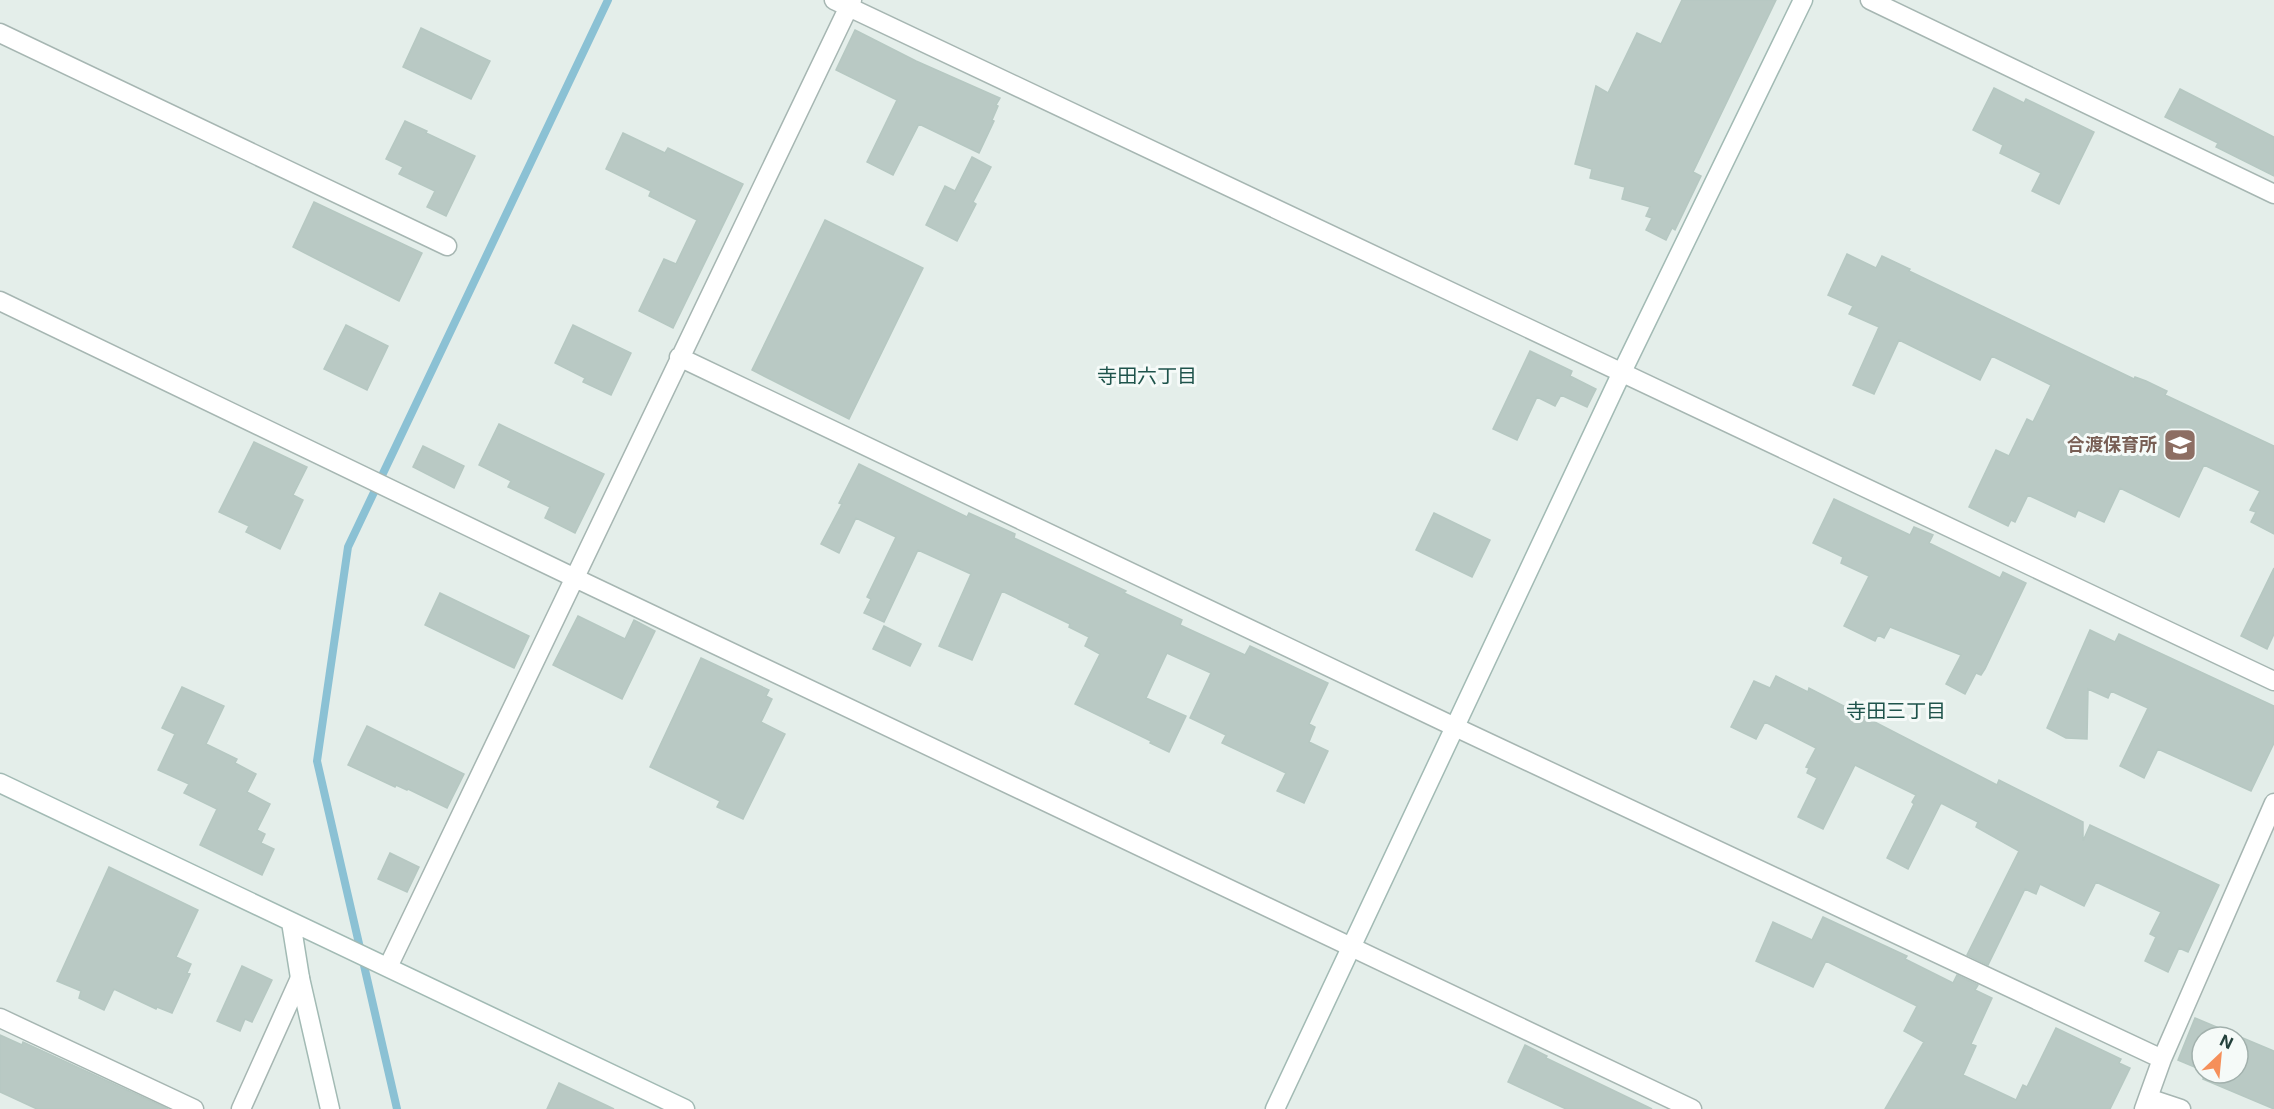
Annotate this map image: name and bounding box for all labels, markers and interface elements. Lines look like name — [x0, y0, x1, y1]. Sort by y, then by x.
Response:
district label: 寺田六丁目 — [1097, 364, 1197, 388]
school or university icon: 合渡保育所 — [2162, 427, 2198, 463]
place label: 合渡保育所 — [2067, 434, 2157, 455]
district label: 寺田三丁目 — [1846, 699, 1946, 723]
north arrow — [2190, 1025, 2250, 1085]
text: N — [2217, 1030, 2236, 1053]

